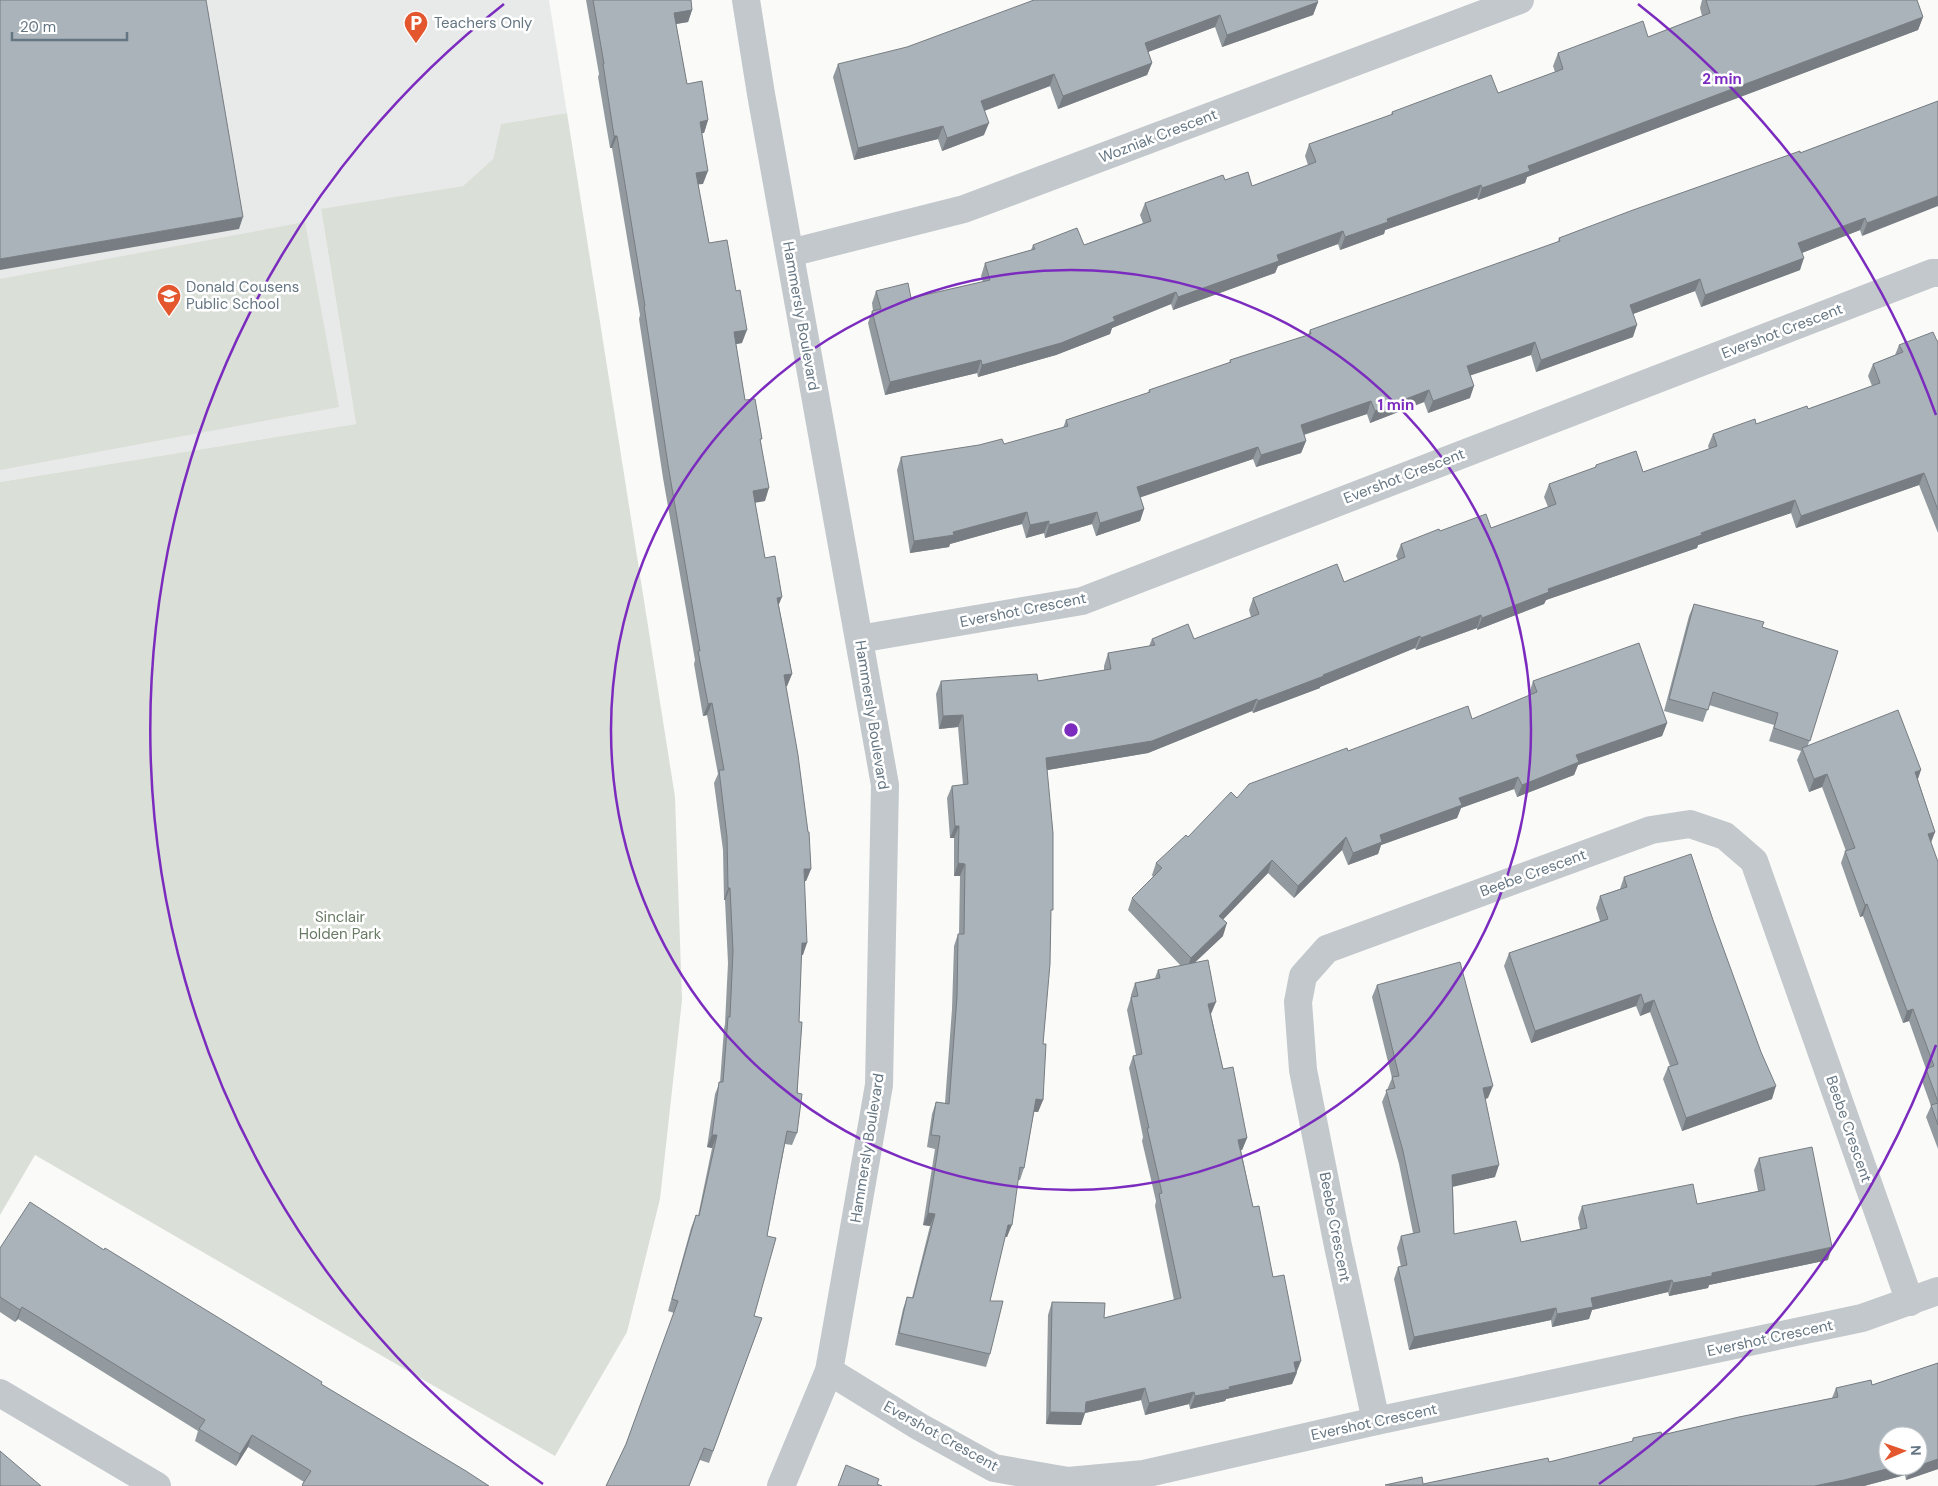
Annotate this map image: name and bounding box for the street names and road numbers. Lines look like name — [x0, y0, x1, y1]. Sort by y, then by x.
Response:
street label: Wozniak Crescent — [1096, 104, 1220, 168]
street label: Hammersly Boulevard — [778, 240, 824, 392]
street label: Evershot Crescent — [1718, 299, 1846, 363]
street label: Evershot Crescent — [1340, 444, 1468, 508]
street label: Evershot Crescent — [958, 588, 1088, 632]
street label: Hammersly Boulevard — [850, 639, 894, 791]
street label: Beebe Crescent — [1477, 844, 1589, 901]
street label: Hammersly Boulevard — [845, 1072, 889, 1224]
street label: Beebe Crescent — [1821, 1073, 1877, 1185]
street label: Beebe Crescent — [1315, 1170, 1355, 1284]
street label: Evershot Crescent — [1705, 1315, 1835, 1361]
street label: Evershot Crescent — [880, 1396, 1002, 1476]
street label: Evershot Crescent — [1309, 1399, 1439, 1445]

